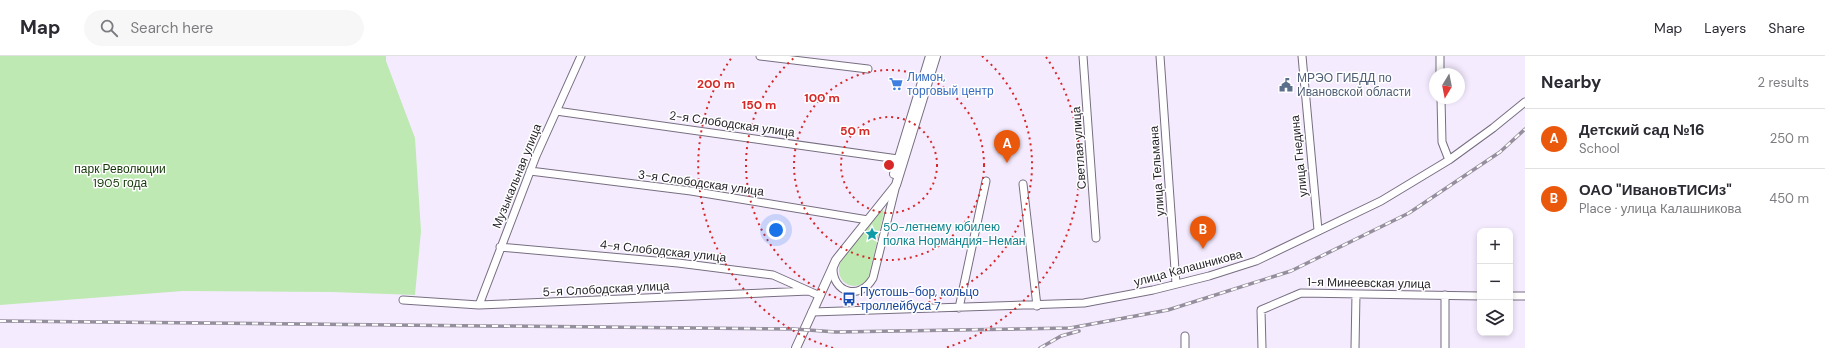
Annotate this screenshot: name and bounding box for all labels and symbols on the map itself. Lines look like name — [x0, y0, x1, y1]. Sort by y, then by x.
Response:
north arrow — [1429, 68, 1465, 104]
place label: Лимон, торговый центр — [907, 69, 994, 99]
place label: МРЭО ГИБДД по Ивановской области — [1297, 70, 1411, 100]
text: 200 m — [697, 76, 735, 92]
supermarket icon: Лимон, торговый центр — [888, 76, 904, 92]
public building icon: МРЭО ГИБДД по Ивановской области — [1278, 77, 1294, 93]
text: 100 m — [804, 90, 840, 106]
text: 150 m — [742, 97, 776, 113]
street label: Светлая улица — [1068, 106, 1090, 190]
street label: 2-я Слободская улица — [668, 107, 796, 141]
street label: улица Гнедина — [1287, 114, 1311, 198]
street label: Музыкальная улица — [489, 121, 545, 231]
text: 50 m — [840, 123, 870, 139]
street label: улица Тельмана — [1146, 125, 1168, 217]
pin: A — [994, 130, 1020, 163]
centre of rings — [882, 158, 896, 172]
park label: парк Революции 1905 года — [74, 161, 166, 191]
street label: 3-я Слободская улица — [637, 166, 765, 200]
pin: B — [1190, 216, 1216, 249]
place label: 50-летнему юбилею полка Нормандия-Неман — [883, 219, 1025, 249]
your location — [766, 220, 786, 240]
place icon: 50-летнему юбилею полка Нормандия-Неман — [864, 226, 880, 242]
street label: 4-я Слободская улица — [599, 236, 727, 266]
street label: улица Калашникова — [1132, 246, 1244, 290]
street label: 1-я Минеевская улица — [1307, 274, 1431, 292]
street label: 5-я Слободская улица — [542, 278, 670, 300]
place label: Пустошь-бор, кольцо троллейбуса 7 — [860, 284, 979, 314]
bus stop icon: Пустошь-бор, кольцо троллейбуса 7 — [841, 291, 857, 307]

